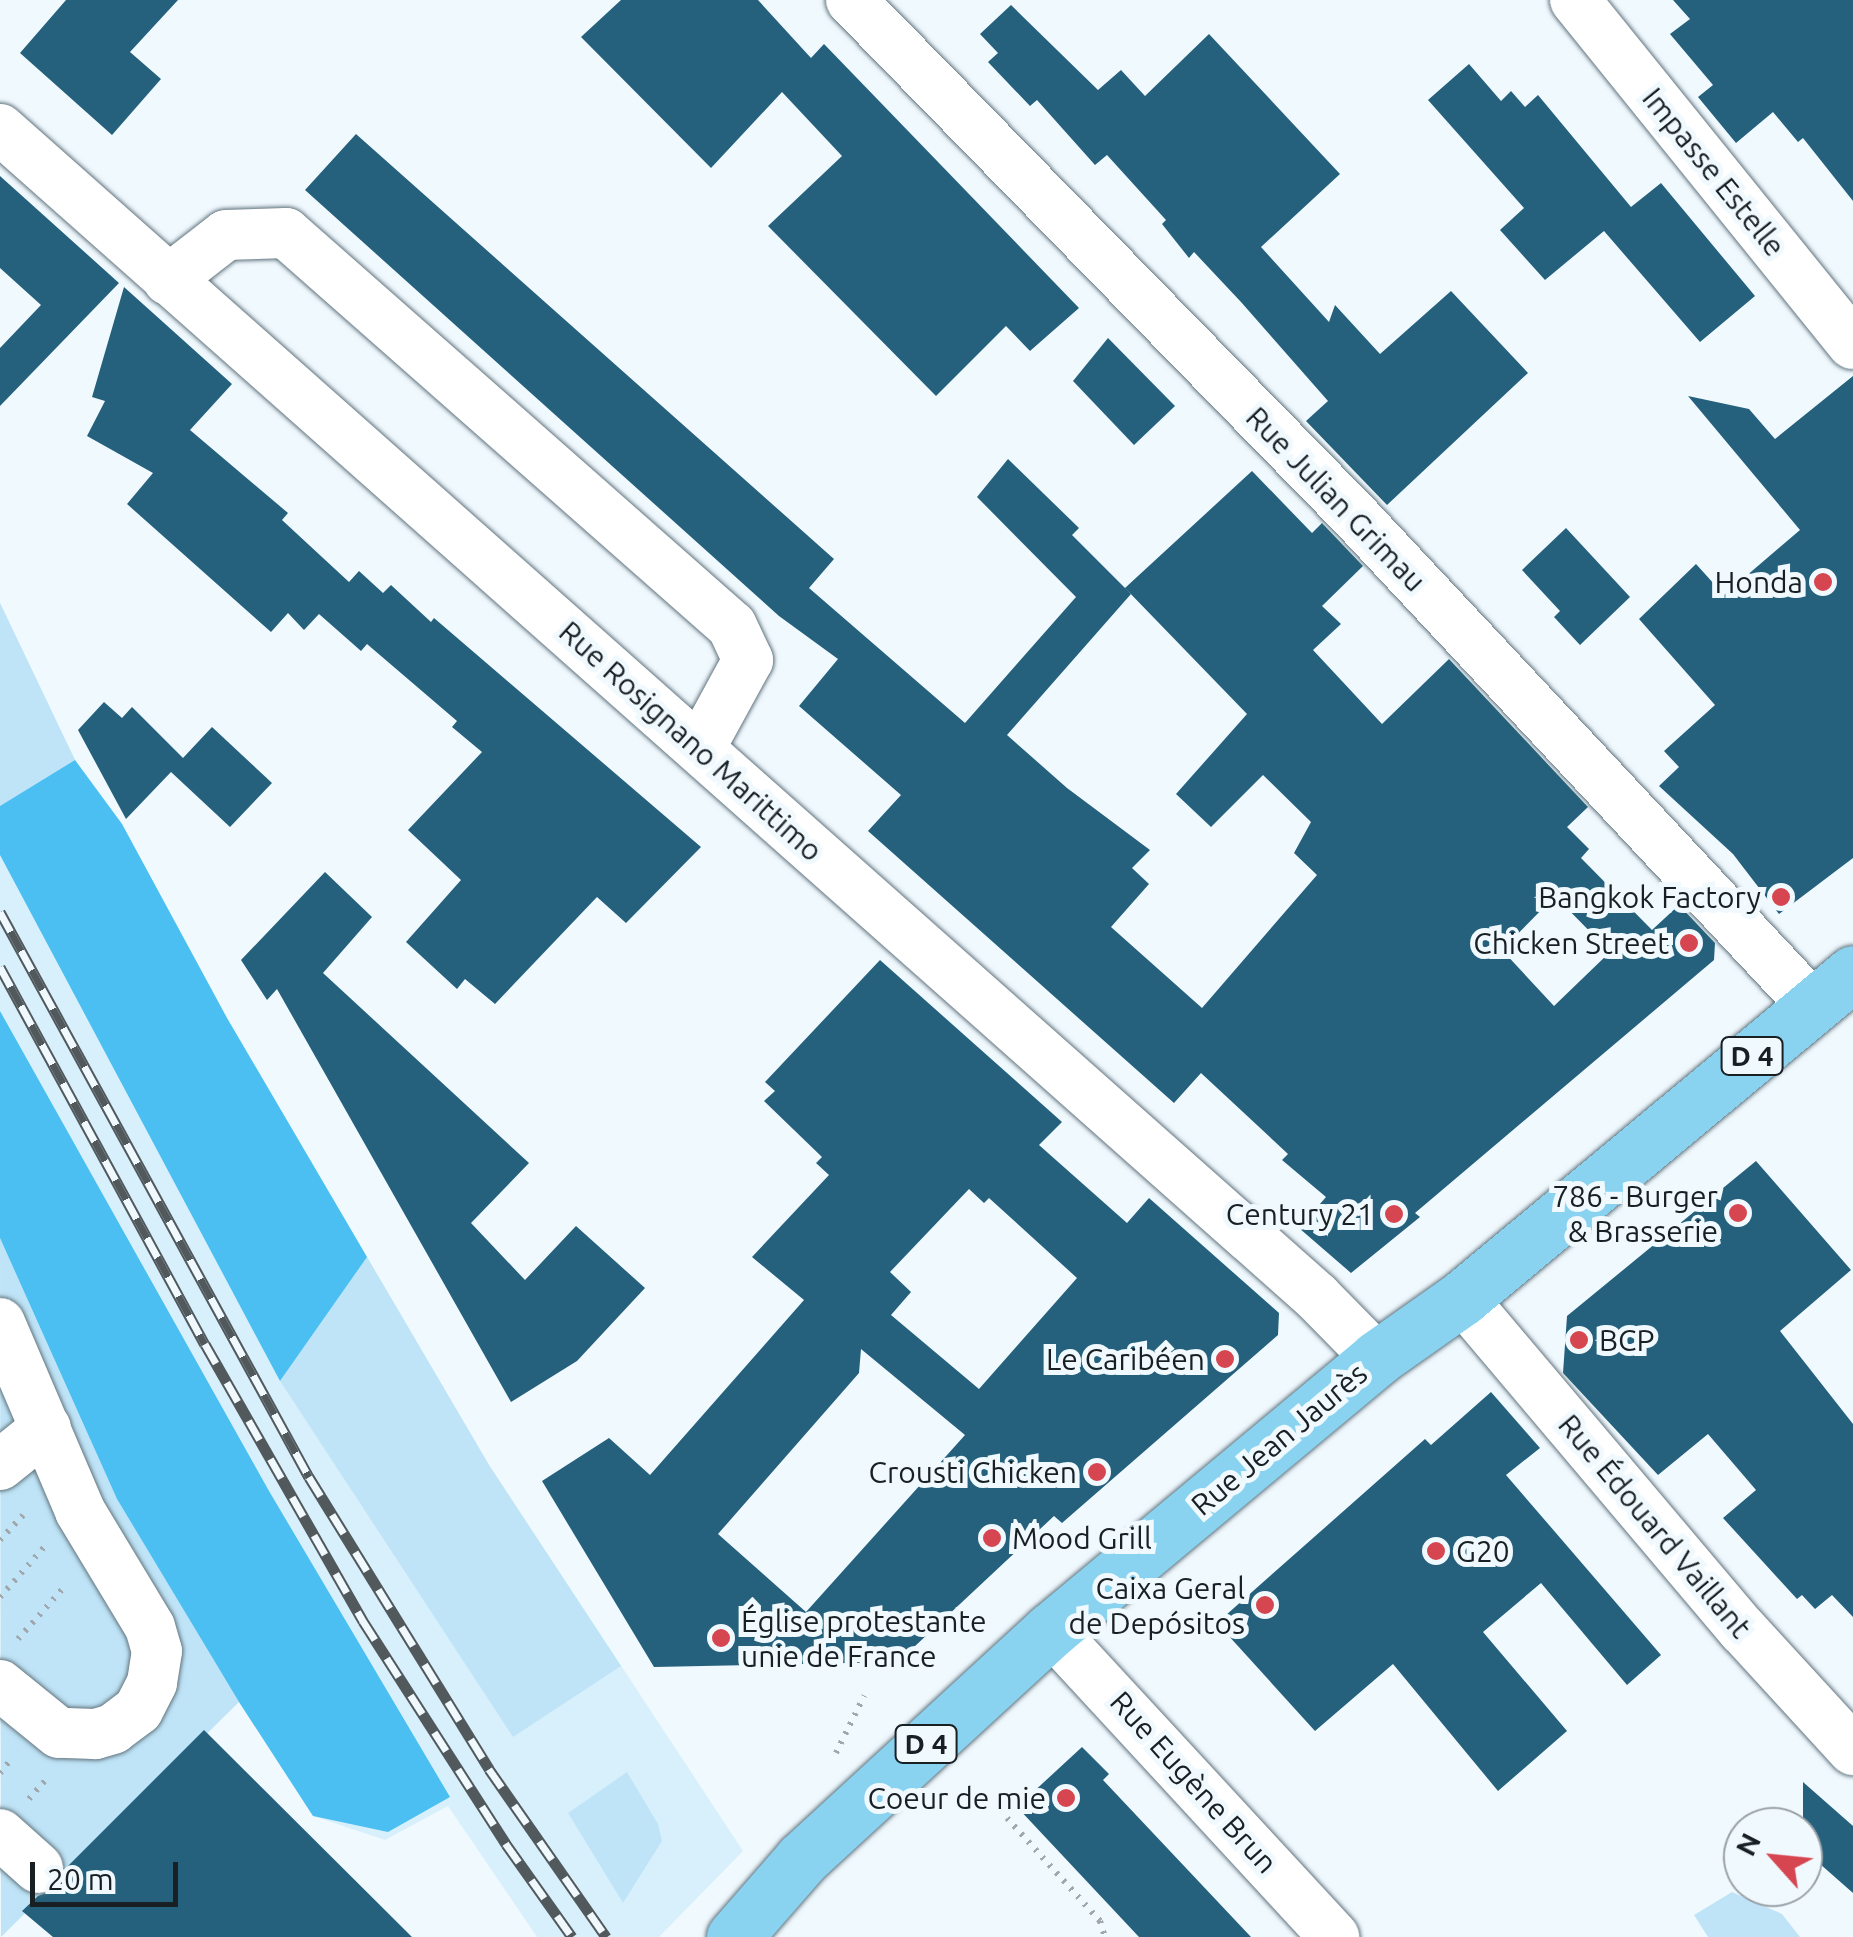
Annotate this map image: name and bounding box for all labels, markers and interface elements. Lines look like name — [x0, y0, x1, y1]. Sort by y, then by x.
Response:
street label: Impasse Estelle — [1635, 80, 1793, 264]
street label: Rue Julian Grimau — [1239, 399, 1433, 599]
place label: Honda — [1714, 564, 1803, 600]
marker: Honda — [1812, 571, 1834, 593]
street label: Rue Rosignano Marittimo — [552, 613, 830, 869]
place label: Bangkok Factory — [1538, 879, 1761, 915]
marker: Bangkok Factory — [1770, 886, 1792, 908]
place label: Chicken Street — [1473, 925, 1669, 961]
marker: Chicken Street — [1678, 932, 1700, 954]
road number: D 4 — [1720, 1033, 1784, 1079]
place label: 786 - Burger & Brasserie — [1552, 1178, 1718, 1248]
place label: Century 21 — [1226, 1196, 1374, 1232]
marker: 786 - Burger & Brasserie — [1727, 1202, 1749, 1224]
marker: Century 21 — [1383, 1203, 1405, 1225]
place label: BCP — [1599, 1322, 1654, 1358]
marker: BCP — [1568, 1329, 1590, 1351]
place label: Le Caribéen — [1046, 1341, 1205, 1377]
marker: Le Caribéen — [1214, 1348, 1236, 1370]
street label: Rue Jean Jaurès — [1184, 1355, 1374, 1523]
street label: Rue Édouard Vaillant — [1551, 1407, 1759, 1645]
place label: Crousti Chicken — [869, 1454, 1077, 1490]
marker: Crousti Chicken — [1086, 1461, 1108, 1483]
place label: Mood Grill — [1012, 1520, 1152, 1556]
marker: Mood Grill — [981, 1527, 1003, 1549]
place label: G20 — [1456, 1533, 1510, 1569]
marker: G20 — [1425, 1540, 1447, 1562]
place label: Caixa Geral de Depósitos — [1069, 1570, 1245, 1640]
marker: Caixa Geral de Depósitos — [1254, 1594, 1276, 1616]
place label: Église protestante unie de France — [741, 1603, 987, 1674]
marker: Église protestante unie de France — [710, 1627, 732, 1649]
street label: Rue Eugène Brun — [1103, 1684, 1285, 1880]
road number: D 4 — [894, 1721, 958, 1767]
place label: Coeur de mie — [867, 1780, 1046, 1816]
marker: Coeur de mie — [1055, 1787, 1077, 1809]
north arrow — [1723, 1807, 1823, 1907]
text: N — [1729, 1828, 1766, 1860]
scale bar — [35, 1842, 182, 1904]
text: 20 m — [47, 1862, 114, 1896]

